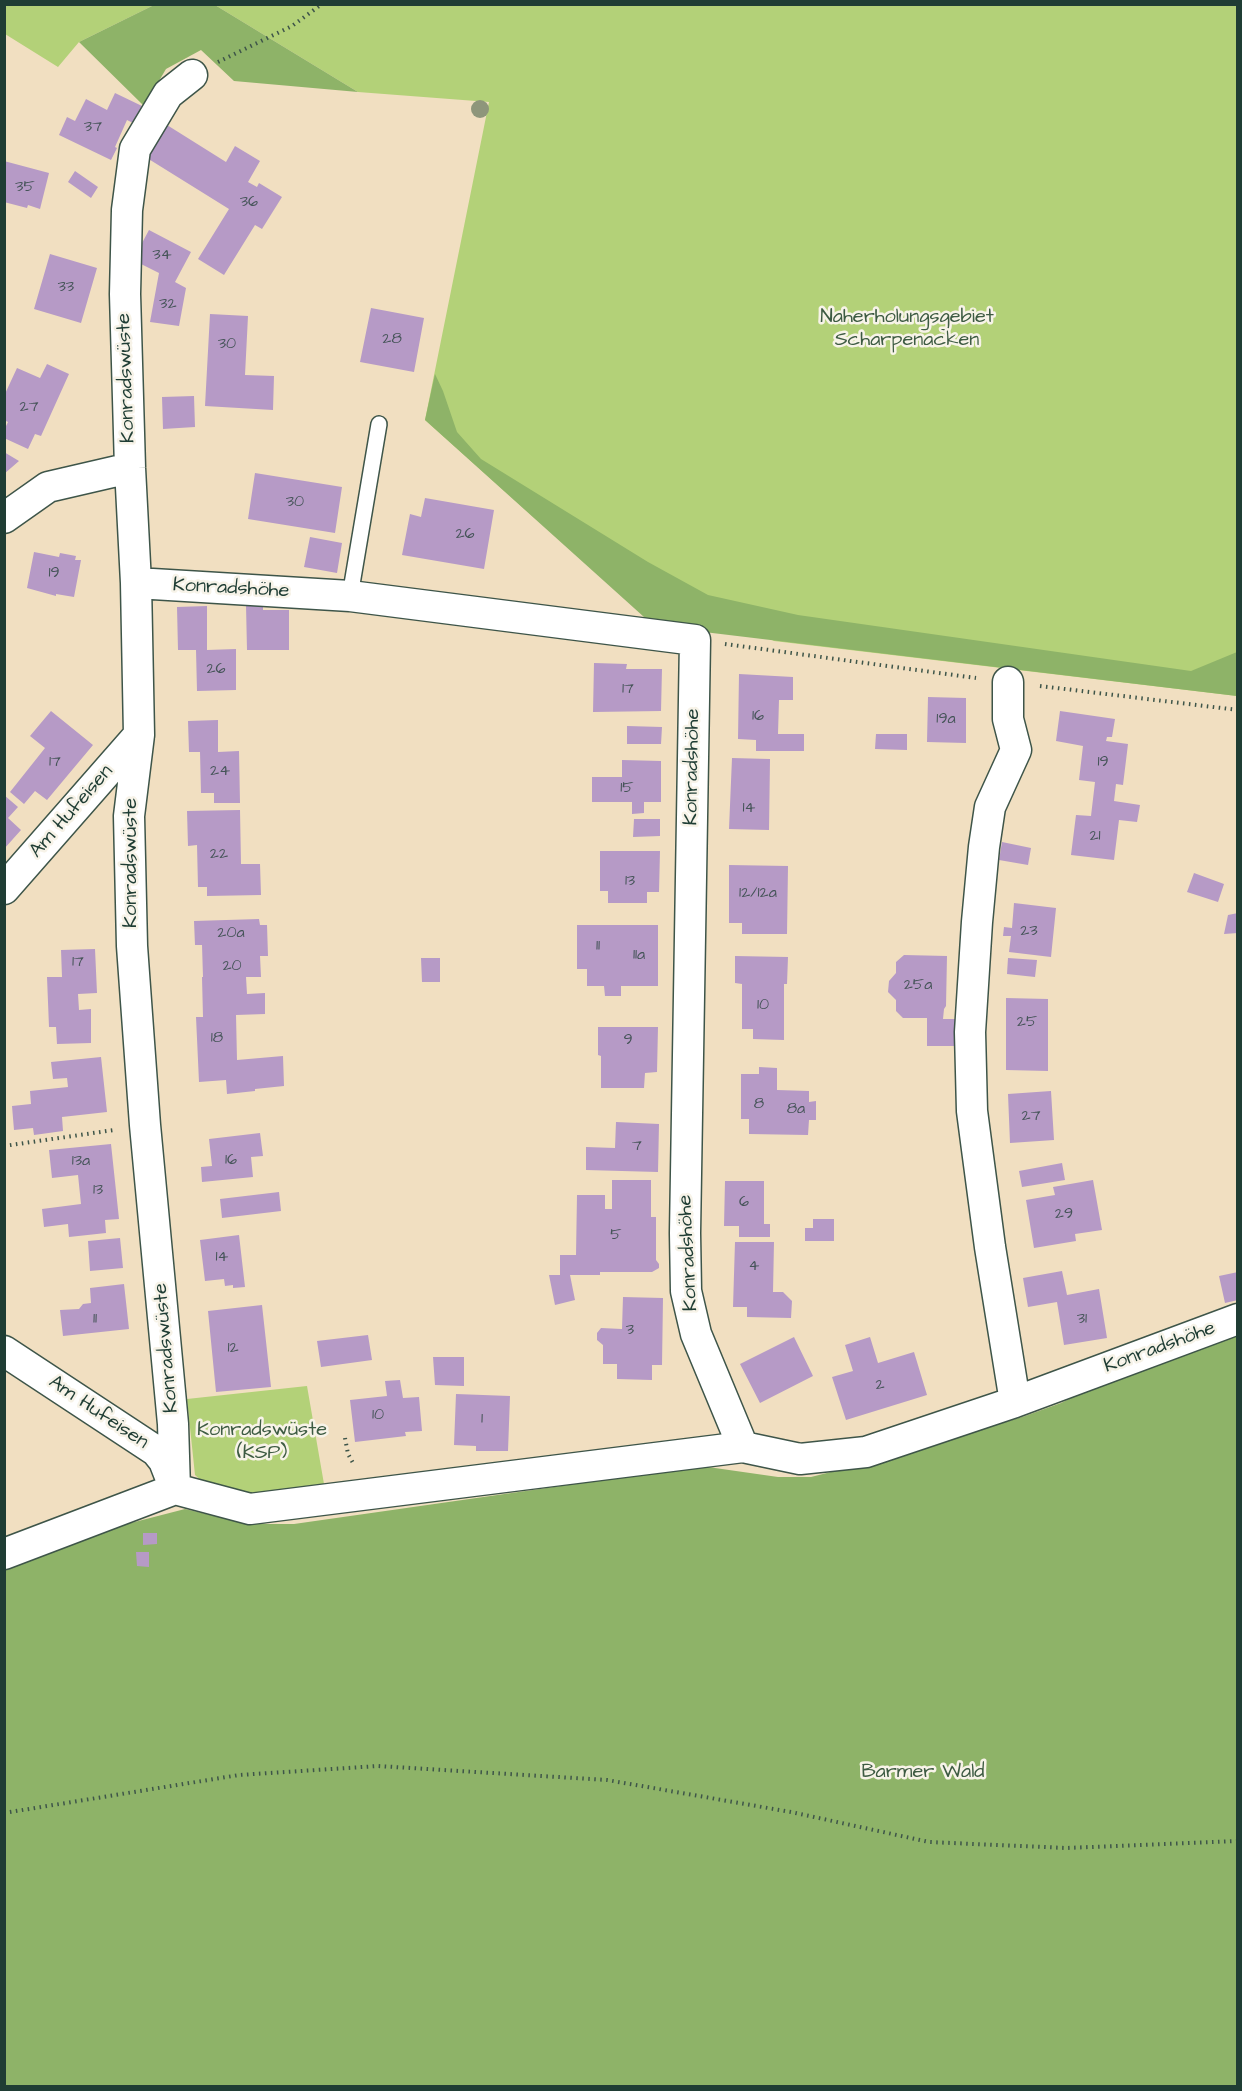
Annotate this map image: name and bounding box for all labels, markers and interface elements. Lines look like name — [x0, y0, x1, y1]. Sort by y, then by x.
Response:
house number: 37 — [84, 118, 102, 138]
house number: 35 — [15, 178, 35, 198]
house number: 36 — [240, 193, 258, 213]
house number: 34 — [152, 246, 172, 266]
house number: 33 — [58, 278, 74, 298]
house number: 32 — [159, 295, 177, 315]
park label: Naherholungsgebiet Scharpenacken — [820, 306, 994, 353]
street label: Konradswüste — [113, 313, 141, 443]
house number: 28 — [382, 330, 402, 350]
house number: 30 — [218, 335, 236, 355]
house number: 27 — [20, 398, 38, 418]
house number: 30 — [286, 493, 304, 513]
house number: 26 — [455, 525, 475, 545]
house number: 19 — [48, 564, 60, 584]
street label: Konradshöhe — [172, 574, 290, 604]
house number: 26 — [206, 660, 226, 680]
house number: 17 — [622, 680, 634, 700]
house number: 16 — [752, 707, 764, 727]
street label: Konradshöhe — [680, 708, 706, 826]
house number: 19a — [936, 710, 956, 730]
house number: 17 — [49, 753, 61, 773]
house number: 19 — [1097, 753, 1109, 773]
street label: Am Hufeisen — [25, 761, 119, 863]
house number: 24 — [210, 762, 230, 782]
house number: 15 — [620, 779, 634, 799]
street label: Konradswüste — [120, 798, 144, 928]
house number: 14 — [743, 799, 755, 819]
house number: 21 — [1089, 827, 1101, 847]
house number: 22 — [210, 845, 228, 865]
house number: 13 — [625, 872, 635, 892]
house number: 12/12a — [739, 884, 777, 904]
house number: 23 — [1020, 922, 1038, 942]
house number: 20a — [217, 924, 245, 944]
house number: 11 — [596, 937, 600, 957]
house number: 11a — [633, 946, 645, 966]
house number: 17 — [72, 953, 84, 973]
house number: 20 — [222, 957, 242, 977]
house number: 25a — [904, 976, 932, 996]
house number: 10 — [757, 996, 769, 1016]
house number: 25 — [1017, 1013, 1037, 1033]
house number: 18 — [211, 1029, 223, 1049]
house number: 9 — [623, 1031, 633, 1051]
house number: 8 — [754, 1095, 764, 1115]
house number: 8a — [787, 1100, 805, 1120]
house number: 27 — [1022, 1107, 1040, 1127]
house number: 7 — [632, 1137, 642, 1157]
house number: 16 — [225, 1151, 237, 1171]
house number: 13a — [72, 1152, 90, 1172]
house number: 13 — [93, 1181, 103, 1201]
house number: 6 — [739, 1193, 749, 1213]
street label: Konradshöhe — [674, 1194, 704, 1312]
house number: 29 — [1055, 1205, 1073, 1225]
house number: 5 — [610, 1226, 622, 1246]
house number: 14 — [216, 1248, 228, 1268]
house number: 4 — [749, 1257, 759, 1277]
street label: Konradswüste — [149, 1282, 185, 1414]
house number: 11 — [93, 1310, 97, 1330]
house number: 31 — [1077, 1310, 1087, 1330]
street label: Konradshöhe — [1101, 1317, 1219, 1379]
house number: 3 — [626, 1321, 634, 1341]
house number: 12 — [227, 1339, 239, 1359]
street label: Am Hufeisen — [44, 1371, 152, 1455]
house number: 2 — [875, 1376, 885, 1396]
house number: 10 — [372, 1406, 384, 1426]
house number: 1 — [481, 1410, 483, 1430]
park label: Konradswüste (KSP) — [197, 1419, 327, 1466]
park label: Barmer Wald — [861, 1761, 985, 1785]

